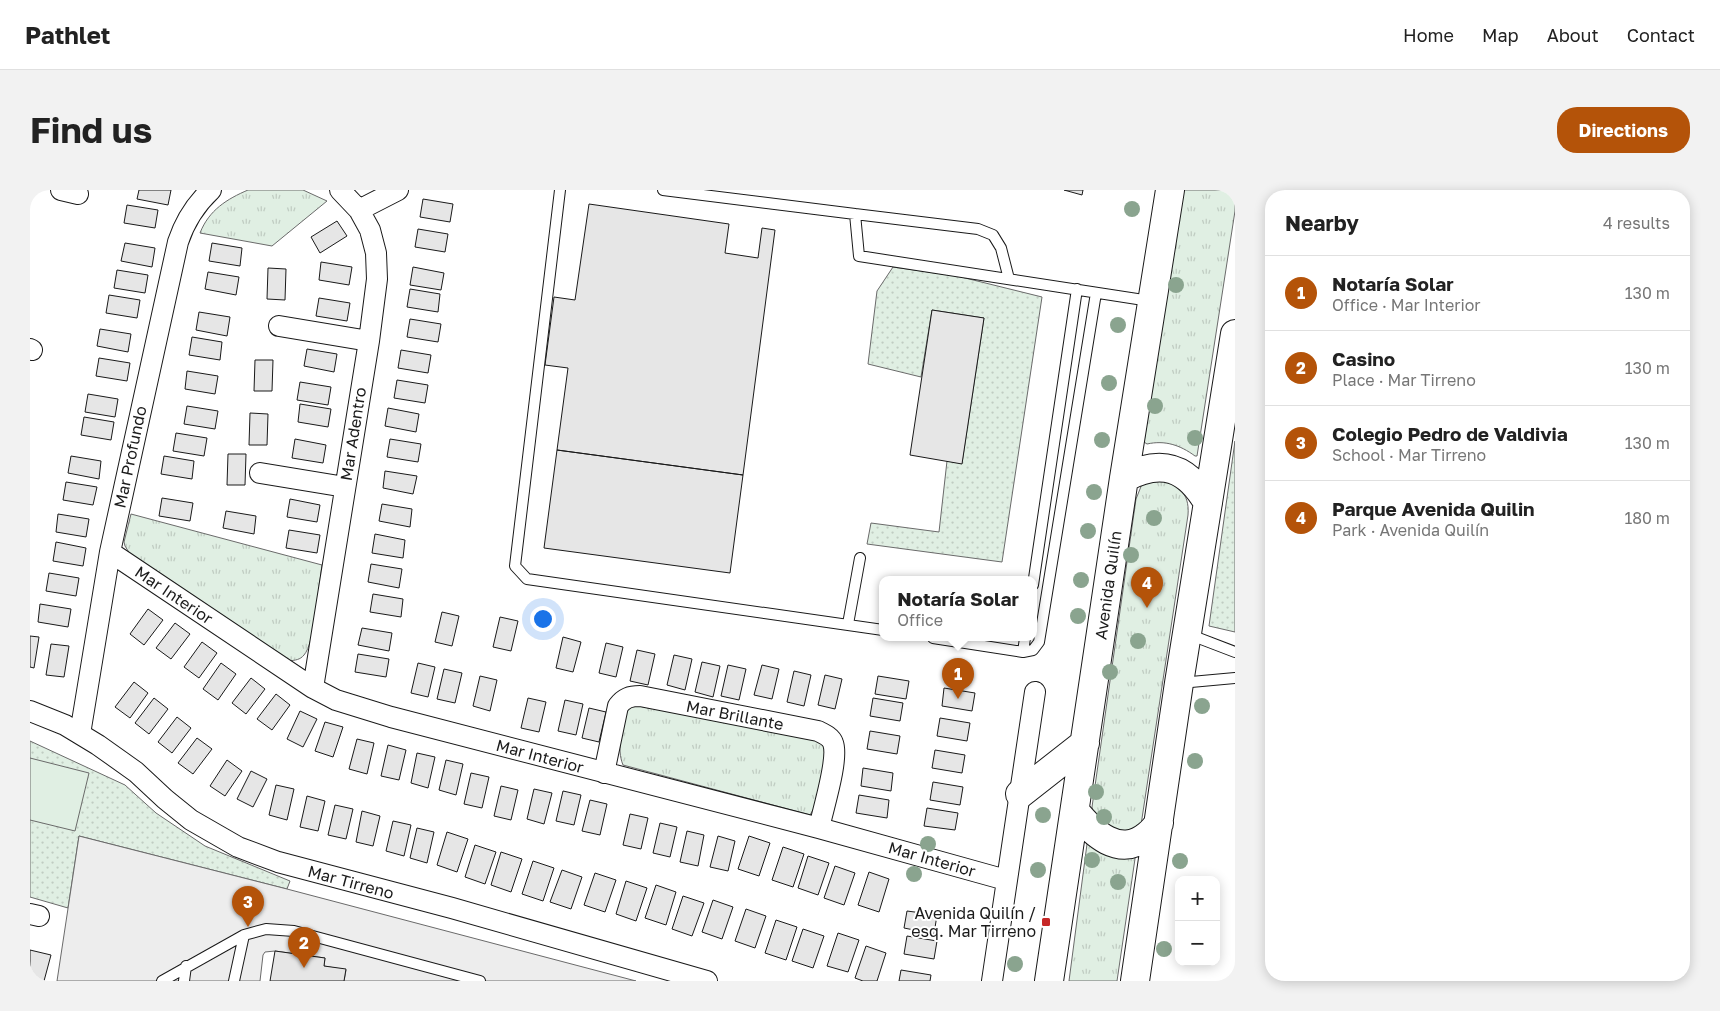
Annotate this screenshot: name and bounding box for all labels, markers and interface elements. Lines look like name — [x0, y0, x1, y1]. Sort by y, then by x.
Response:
text: Pathlet — [25, 20, 110, 49]
text: Home — [1403, 24, 1454, 46]
text: Map — [1482, 24, 1519, 46]
text: About — [1547, 24, 1599, 46]
text: Contact — [1627, 24, 1695, 46]
button: Directions — [1557, 107, 1690, 153]
text: Find us — [30, 109, 152, 151]
text: Nearby — [1285, 210, 1359, 236]
text: 4 results — [1603, 213, 1670, 233]
text: Notaría Solar — [1332, 272, 1454, 295]
text: 1 — [1297, 283, 1305, 303]
text: 130 m — [1625, 283, 1670, 303]
text: Office · Mar Interior — [1332, 295, 1481, 315]
text: Casino — [1332, 347, 1395, 370]
text: 2 — [1296, 358, 1306, 378]
text: 130 m — [1625, 358, 1670, 378]
text: Place · Mar Tirreno — [1332, 370, 1476, 390]
street label: Mar Adentro — [336, 386, 370, 482]
street label: Mar Profundo — [109, 404, 151, 510]
text: Colegio Pedro de Valdivia — [1332, 422, 1568, 445]
text: 3 — [1296, 433, 1306, 453]
text: 130 m — [1625, 433, 1670, 453]
text: School · Mar Tirreno — [1332, 445, 1486, 465]
text: Parque Avenida Quilin — [1332, 497, 1535, 520]
text: 4 — [1296, 508, 1306, 528]
text: 180 m — [1624, 508, 1670, 528]
text: Park · Avenida Quilín — [1332, 520, 1489, 540]
street label: Avenida Quilín — [1090, 529, 1126, 641]
street label: Mar Interior — [131, 562, 217, 628]
pin: 4 — [1131, 567, 1163, 608]
popup — [879, 576, 1037, 641]
text: Notaría Solar — [897, 587, 1019, 610]
your location — [530, 606, 556, 632]
text: Office — [897, 610, 943, 630]
pin: 1 — [942, 658, 974, 699]
street label: Mar Brillante — [685, 696, 785, 734]
street label: Mar Interior — [494, 735, 586, 777]
street label: Mar Interior — [886, 837, 978, 881]
street label: Mar Tirreno — [306, 861, 396, 903]
map controls — [1175, 876, 1220, 966]
button: + — [1175, 876, 1220, 921]
pin: 3 — [232, 886, 264, 927]
place label: Avenida Quilín / esq. Mar Tirreno — [911, 903, 1036, 941]
marker: Avenida Quilín / esq. Mar Tirreno — [1040, 916, 1052, 928]
button: − — [1175, 921, 1220, 966]
pin: 2 — [288, 927, 320, 968]

